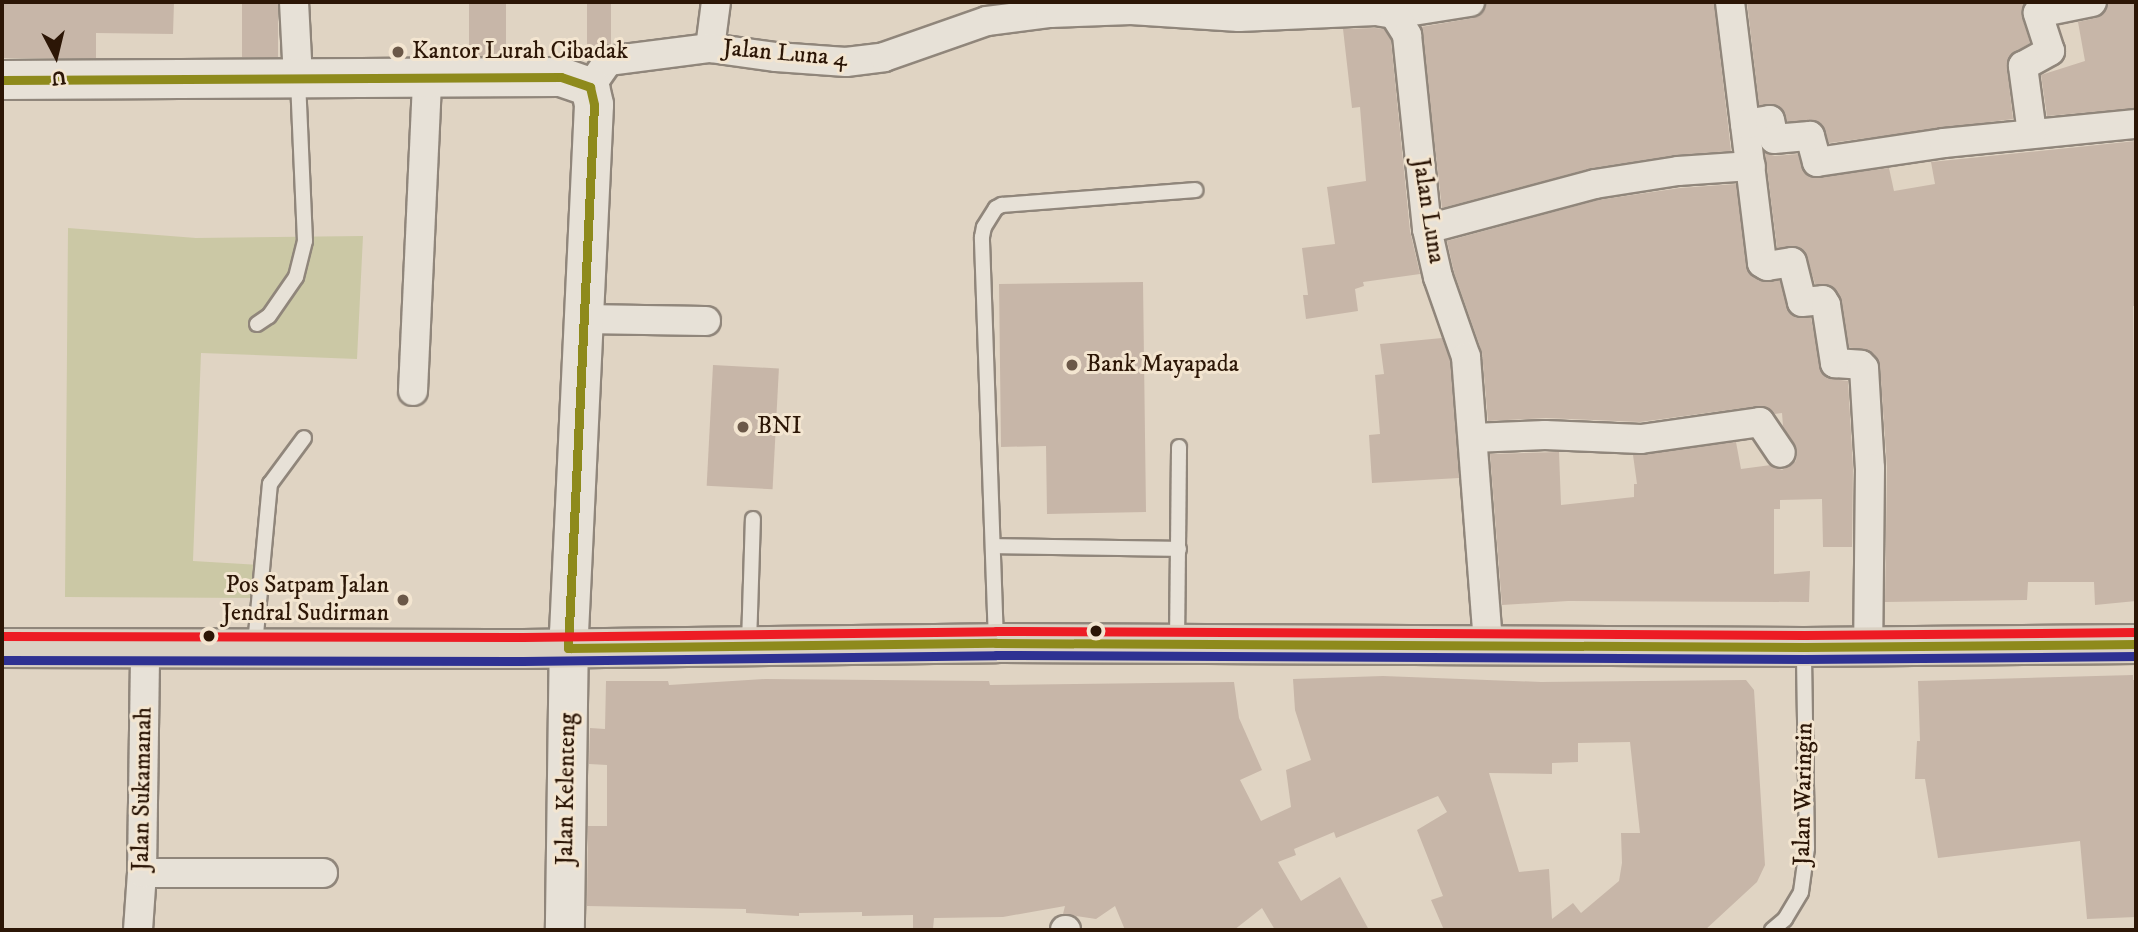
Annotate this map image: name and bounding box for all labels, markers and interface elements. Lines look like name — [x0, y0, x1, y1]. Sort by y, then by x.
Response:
north arrow — [21, 21, 91, 91]
street label: Jalan Luna 4 — [722, 34, 848, 74]
place label: Kantor Lurah Cibadak — [412, 38, 628, 66]
marker: Kantor Lurah Cibadak — [390, 44, 406, 60]
text: U — [50, 65, 67, 90]
street label: Jalan Luna — [1405, 156, 1451, 266]
place label: Bank Mayapada — [1086, 351, 1239, 379]
marker: Bank Mayapada — [1064, 357, 1080, 373]
place label: BNI — [757, 413, 802, 441]
marker: BNI — [735, 419, 751, 435]
place label: Pos Satpam Jalan Jendral Sudirman — [222, 572, 389, 628]
marker: Pos Satpam Jalan Jendral Sudirman — [395, 592, 411, 608]
unlabelled marker — [1089, 624, 1103, 638]
unlabelled marker — [202, 629, 216, 643]
street label: Jalan Sukamanah — [127, 707, 159, 871]
street label: Jalan Kelenteng — [551, 713, 583, 865]
street label: Jalan Waringin — [1788, 722, 1820, 866]

